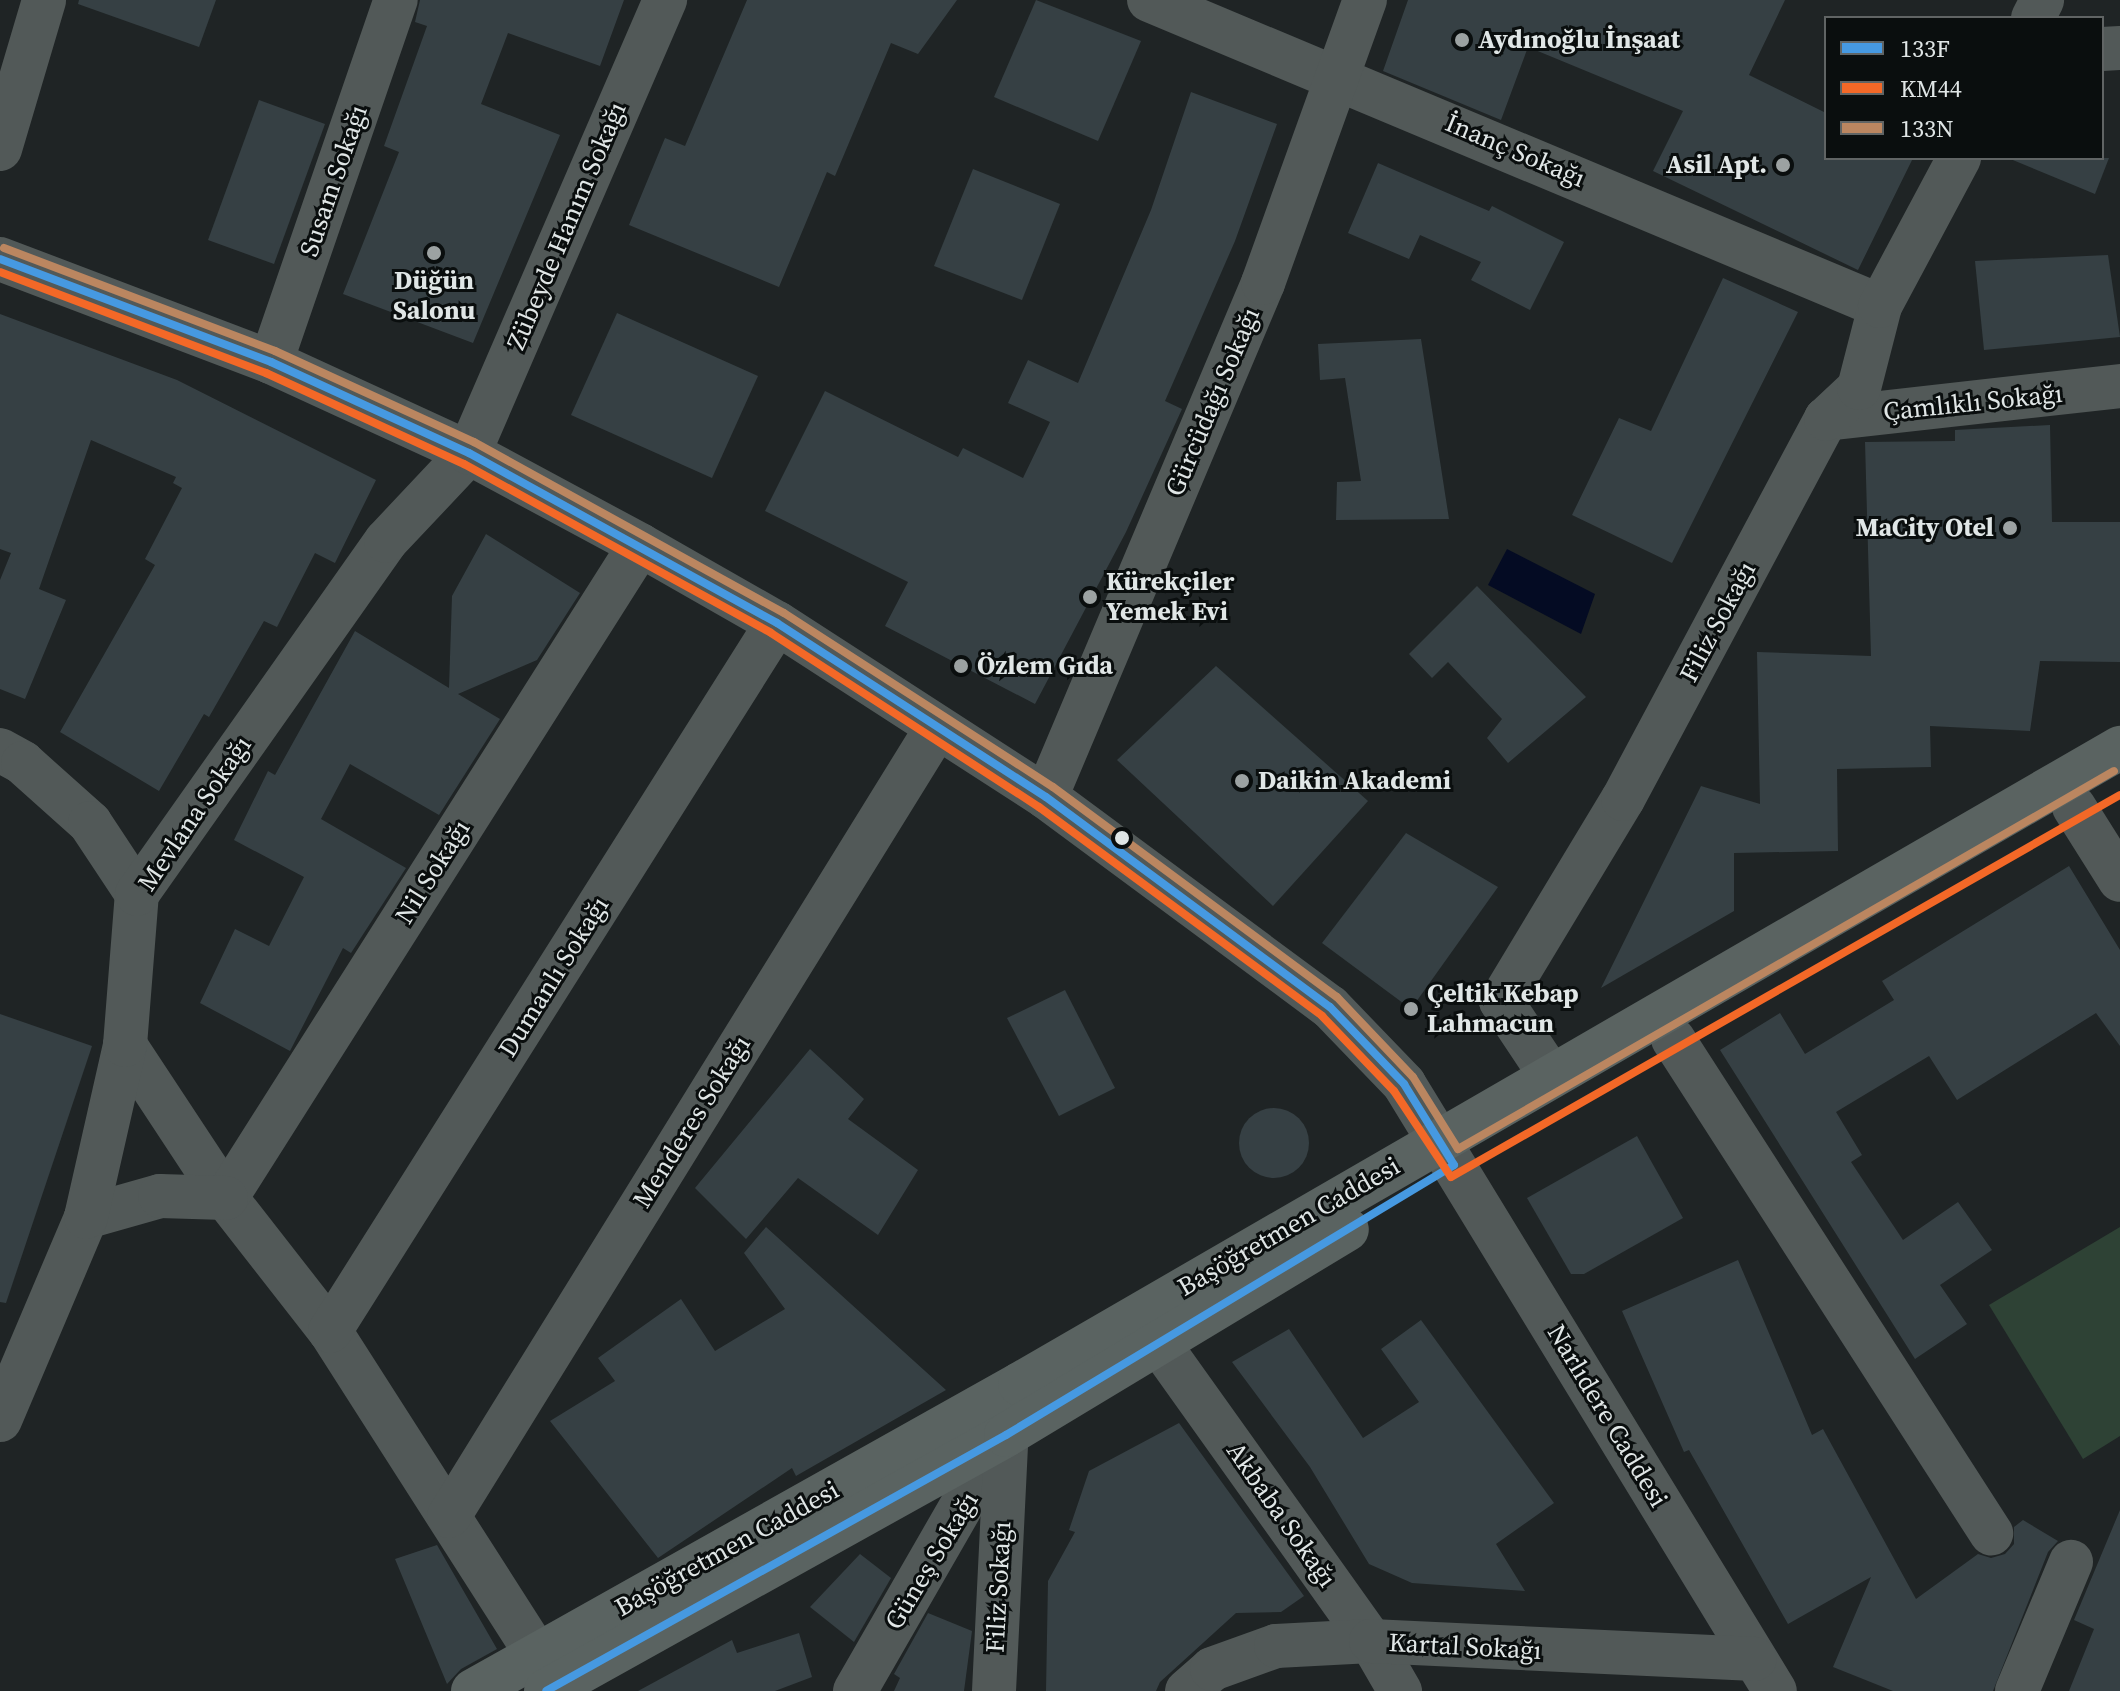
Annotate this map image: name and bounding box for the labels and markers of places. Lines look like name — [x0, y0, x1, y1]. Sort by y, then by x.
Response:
place label: Aydınoğlu İnşaat — [1478, 24, 1680, 56]
marker: Aydınoğlu İnşaat — [1453, 31, 1471, 49]
place label: Asil Apt. — [1666, 149, 1767, 181]
marker: Asil Apt. — [1774, 156, 1792, 174]
marker: Düğün Salonu — [425, 244, 443, 262]
place label: Düğün Salonu — [393, 265, 475, 326]
place label: MaCity Otel — [1856, 512, 1994, 544]
marker: MaCity Otel — [2001, 519, 2019, 537]
place label: Kürekçiler Yemek Evi — [1106, 566, 1234, 628]
marker: Kürekçiler Yemek Evi — [1081, 588, 1099, 606]
place label: Özlem Gıda — [977, 650, 1113, 682]
marker: Özlem Gıda — [952, 657, 970, 675]
place label: Daikin Akademi — [1258, 765, 1451, 797]
marker: Daikin Akademi — [1233, 772, 1251, 790]
unlabelled marker — [1114, 830, 1130, 846]
place label: Çeltik Kebap Lahmacun — [1427, 978, 1579, 1040]
marker: Çeltik Kebap Lahmacun — [1402, 1000, 1420, 1018]

